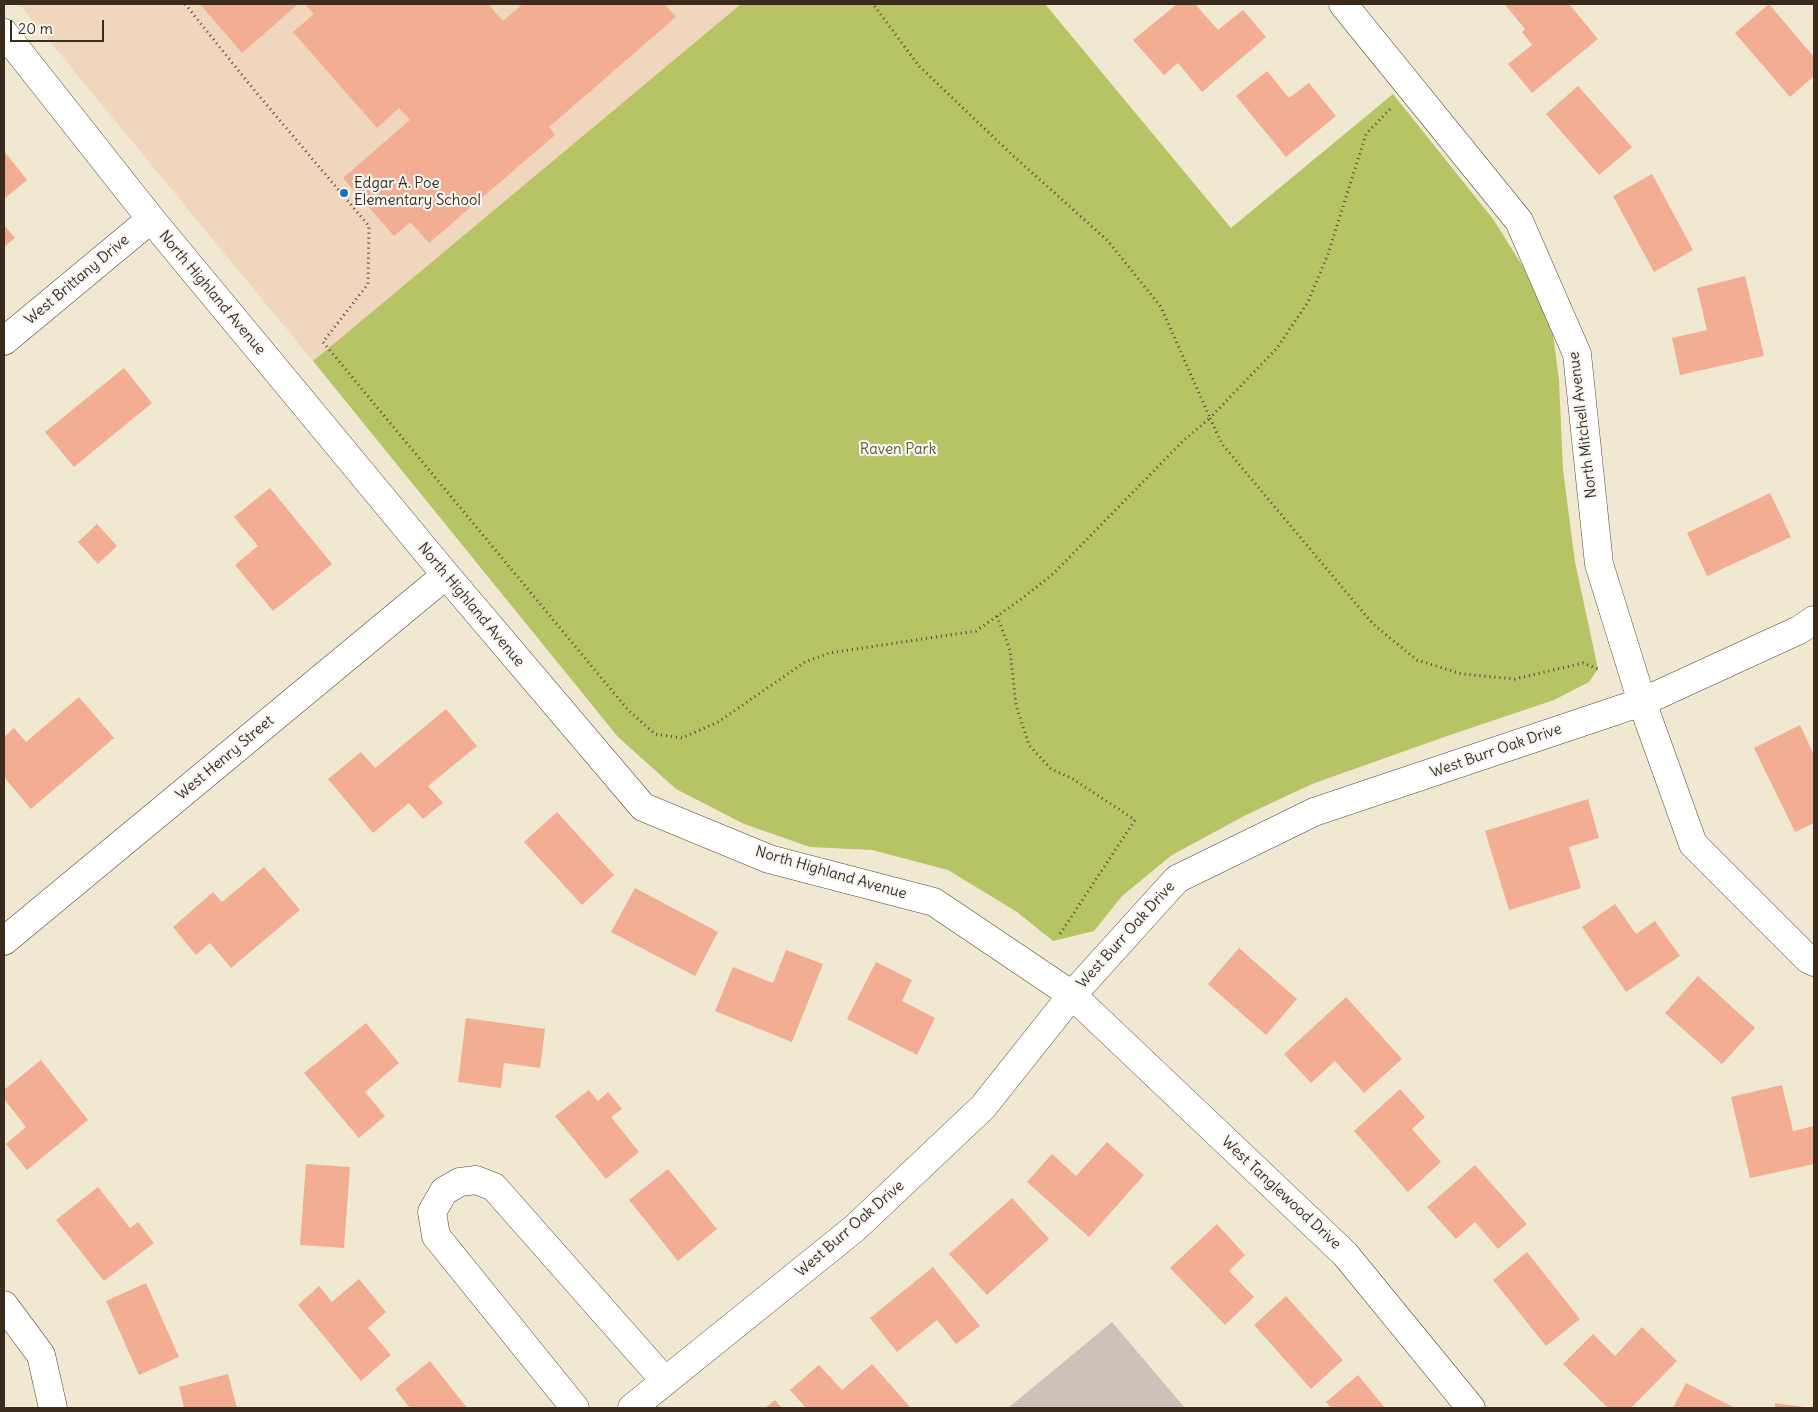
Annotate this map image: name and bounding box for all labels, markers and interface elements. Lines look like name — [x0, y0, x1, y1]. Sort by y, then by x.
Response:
scale bar — [12, 10, 106, 42]
text: 20 m — [18, 19, 53, 38]
place label: Edgar A. Poe Elementary School — [354, 175, 481, 210]
marker: Edgar A. Poe Elementary School — [338, 187, 350, 199]
street label: North Highland Avenue — [155, 227, 269, 359]
street label: West Brittany Drive — [21, 231, 133, 329]
street label: North Mitchell Avenue — [1565, 351, 1601, 499]
park label: Raven Park — [860, 441, 936, 459]
street label: North Highland Avenue — [414, 539, 528, 671]
street label: West Henry Street — [172, 712, 278, 804]
street label: West Burr Oak Drive — [1428, 720, 1564, 782]
street label: North Highland Avenue — [753, 843, 909, 903]
street label: West Burr Oak Drive — [1073, 878, 1179, 992]
street label: West Tanglewood Drive — [1217, 1133, 1345, 1253]
street label: West Burr Oak Drive — [792, 1177, 908, 1281]

